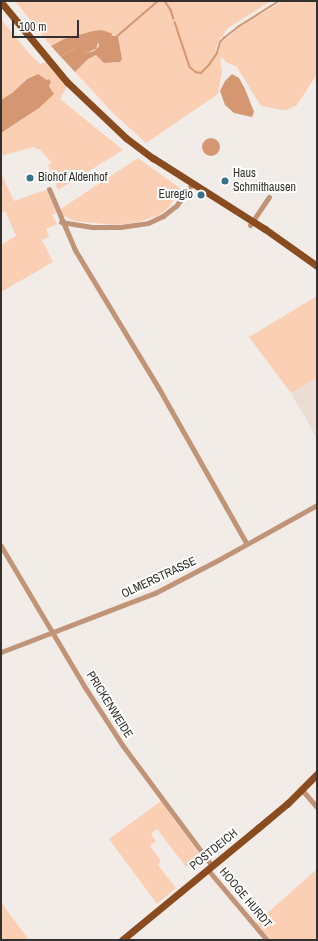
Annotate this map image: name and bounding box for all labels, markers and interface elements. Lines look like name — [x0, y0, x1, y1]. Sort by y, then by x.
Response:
scale bar — [14, 12, 81, 38]
text: 100 m — [19, 19, 46, 35]
place label: Haus Schmithausen — [233, 167, 296, 195]
place label: Biohof Aldenhof — [38, 171, 108, 185]
marker: Biohof Aldenhof — [25, 173, 35, 183]
marker: Haus Schmithausen — [220, 176, 230, 186]
place label: Euregio — [159, 188, 193, 202]
marker: Euregio — [196, 190, 206, 200]
street label: OLMERSTRASSE — [119, 554, 199, 602]
street label: PRICKENWEIDE — [83, 669, 135, 741]
street label: POSTDEICH — [187, 826, 241, 874]
street label: HOOGE HURDT — [216, 865, 274, 931]

